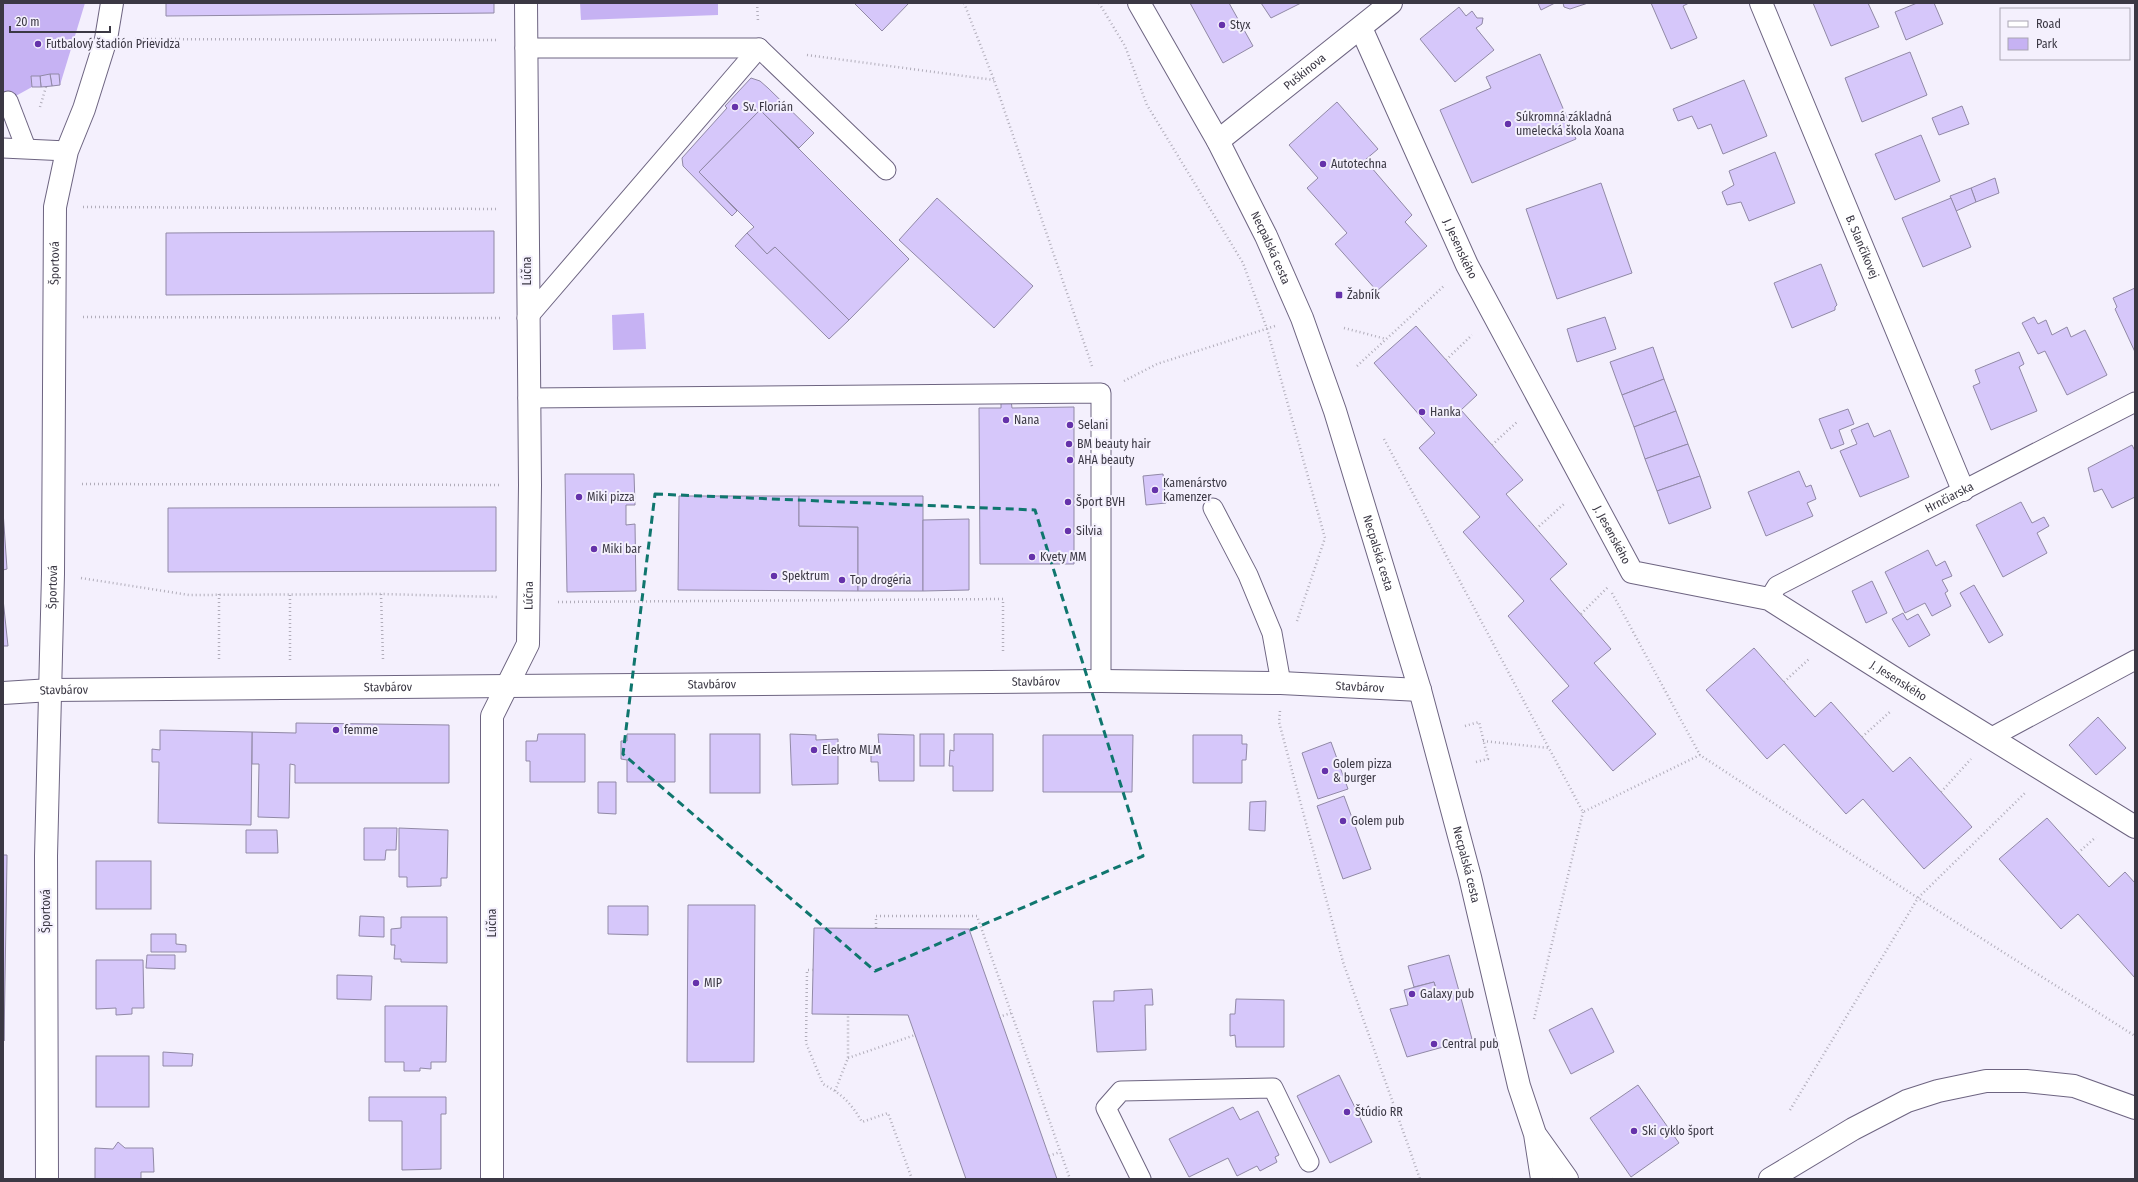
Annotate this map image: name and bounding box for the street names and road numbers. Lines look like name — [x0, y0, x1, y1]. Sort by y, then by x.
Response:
street label: Puškinova — [1281, 51, 1329, 93]
street label: Necpalská cesta — [1248, 209, 1293, 286]
street label: B. Slančíkovej — [1843, 213, 1882, 281]
street label: J. Jesenského — [1440, 217, 1480, 281]
street label: Športová — [47, 241, 62, 285]
street label: Lúčna — [520, 257, 534, 285]
street label: Hrnčiarska — [1923, 479, 1976, 516]
street label: J. Jesenského — [1591, 503, 1633, 567]
street label: Necpalská cesta — [1360, 513, 1396, 593]
street label: Športová — [44, 565, 60, 609]
street label: Lúčna — [521, 581, 536, 610]
street label: J. Jesenského — [1868, 658, 1930, 704]
street label: Stavbárov — [1012, 674, 1061, 689]
street label: Stavbárov — [688, 677, 737, 692]
street label: Stavbárov — [1335, 679, 1385, 695]
street label: Stavbárov — [364, 680, 413, 694]
street label: Stavbárov — [39, 683, 89, 698]
street label: Necpalská cesta — [1450, 825, 1483, 904]
street label: Športová — [38, 889, 53, 933]
street label: Lúčna — [485, 909, 499, 937]

